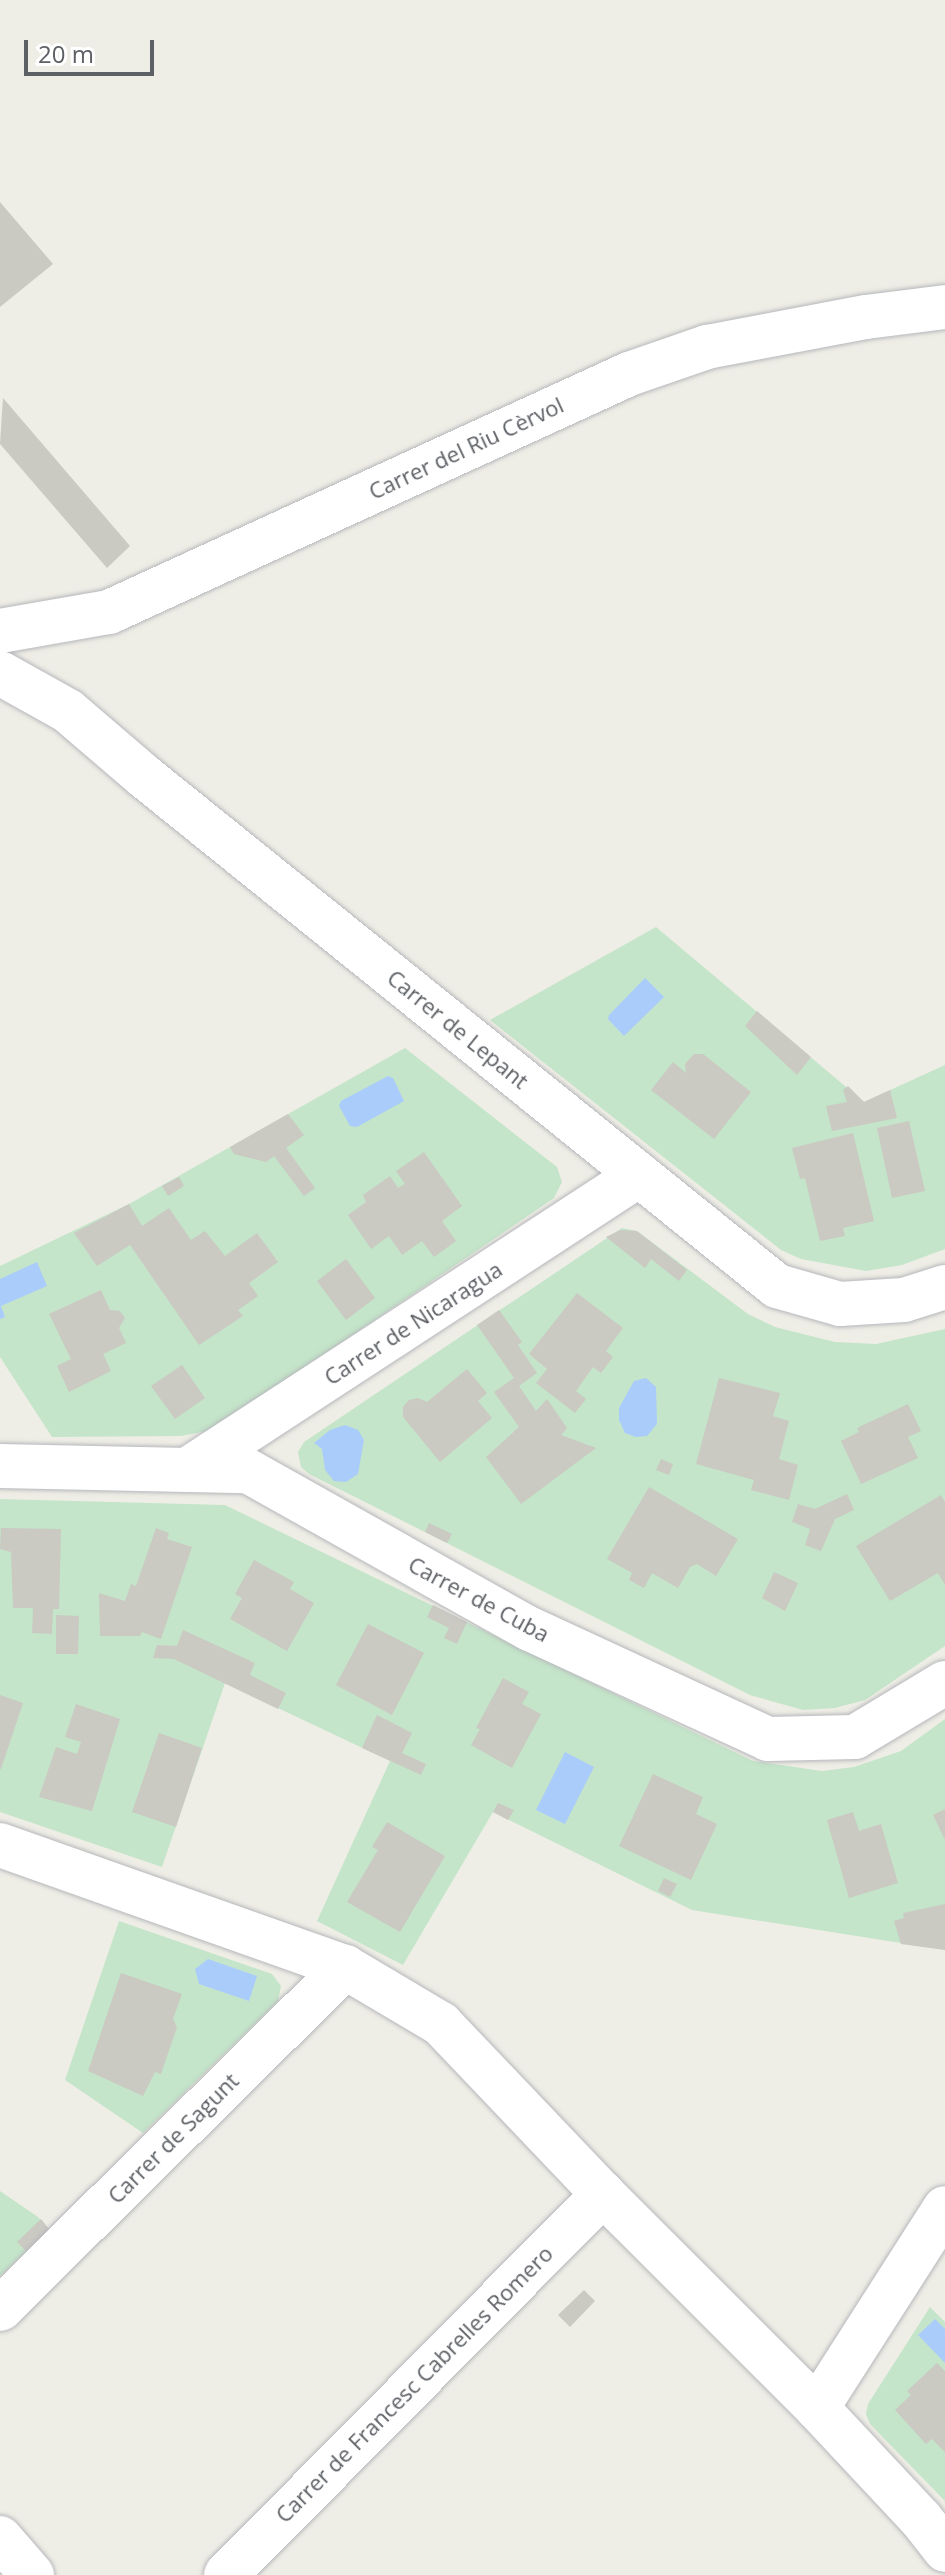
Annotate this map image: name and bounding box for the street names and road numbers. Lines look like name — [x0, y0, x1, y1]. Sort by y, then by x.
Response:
street label: Carrer del Riu Cèrvol — [365, 391, 567, 505]
street label: Carrer de Lepant — [382, 964, 534, 1094]
street label: Carrer de Nicaragua — [319, 1256, 507, 1390]
street label: Carrer de Cuba — [404, 1551, 554, 1647]
street label: Carrer de Sagunt — [102, 2067, 244, 2209]
street label: Carrer de Francesc Cabrelles Romero — [270, 2240, 558, 2528]

